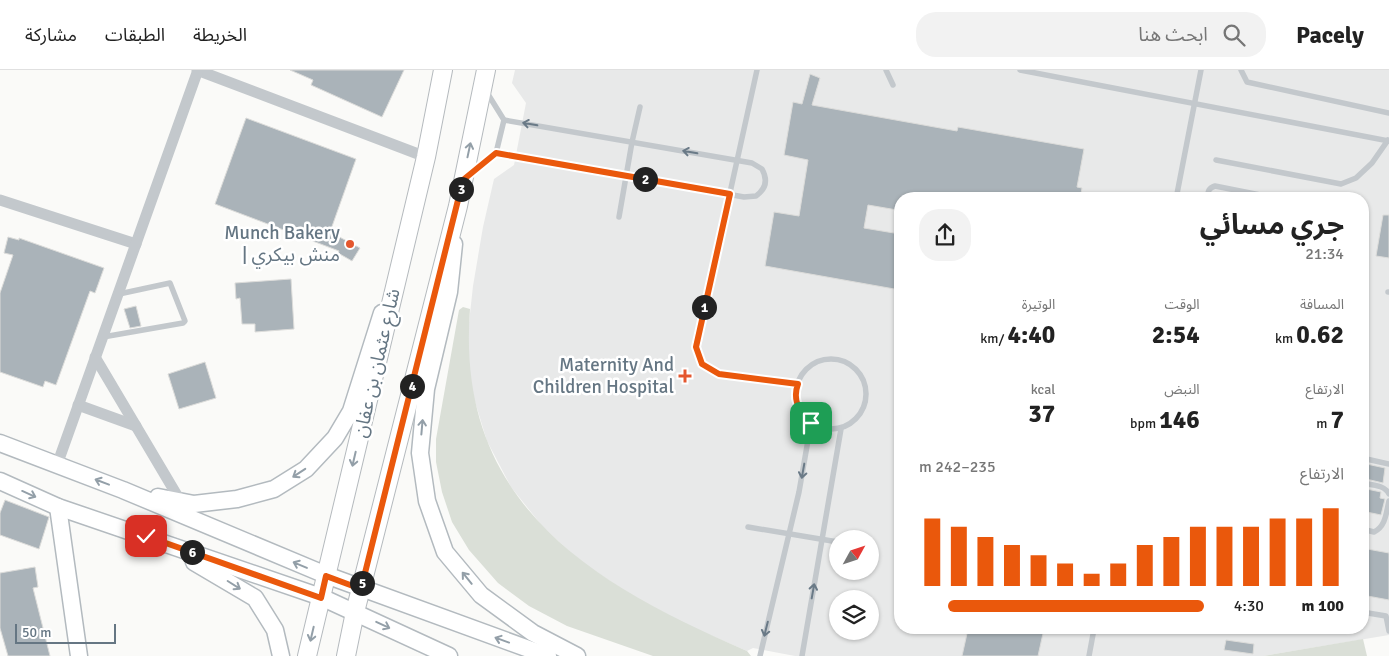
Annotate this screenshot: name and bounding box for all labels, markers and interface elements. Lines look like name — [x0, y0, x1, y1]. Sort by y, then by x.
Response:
search box — [916, 12, 1266, 57]
text: Pacely — [1296, 20, 1364, 50]
icon: search — [1220, 21, 1248, 49]
text: ابحث هنا — [1138, 23, 1208, 47]
text: مشاركة — [25, 24, 77, 46]
text: الطبقات — [105, 24, 165, 46]
text: الخريطة — [193, 24, 247, 46]
one-way arrow — [522, 119, 538, 129]
one-way arrow — [465, 142, 475, 158]
one-way arrow — [682, 146, 698, 156]
pin: 2 — [632, 166, 658, 192]
text: 2 — [642, 171, 649, 188]
pin: 3 — [448, 176, 474, 202]
text: 3 — [458, 181, 465, 198]
text: جري مسائي — [1200, 208, 1344, 242]
button: share — [919, 209, 971, 261]
place label: Munch Bakery | منش بيكري — [224, 221, 340, 269]
marker: Munch Bakery | منش بيكري — [344, 238, 356, 250]
text: 21:34 — [1305, 244, 1344, 264]
street label: شارع عثمان بن عفان — [348, 286, 407, 440]
pin: 1 — [692, 294, 716, 320]
text: الوتيرة — [1022, 296, 1055, 313]
text: الوقت — [1165, 296, 1200, 313]
text: المسافة — [1300, 296, 1344, 313]
text: 1 — [701, 299, 708, 316]
text: 4:40 — [1007, 319, 1055, 350]
text: 2:54 — [1152, 319, 1200, 350]
text: 0.62 — [1296, 319, 1344, 350]
text: /km — [980, 330, 1007, 347]
text: km — [1275, 330, 1296, 347]
place label: Maternity And Children Hospital — [533, 353, 674, 399]
marker: Maternity And Children Hospital — [678, 369, 692, 383]
pin: 4 — [400, 374, 424, 398]
text: 4 — [409, 378, 416, 395]
text: kcal — [1031, 381, 1055, 398]
text: النبض — [1164, 381, 1200, 398]
text: الارتفاع — [1306, 381, 1344, 398]
text: 37 — [1028, 398, 1055, 429]
pin — [790, 402, 832, 444]
text: 146 — [1159, 404, 1200, 435]
text: 7 — [1330, 404, 1344, 435]
icon: arrive — [797, 409, 825, 437]
text: bpm — [1130, 415, 1159, 432]
text: m — [1316, 415, 1330, 432]
one-way arrow — [417, 420, 427, 436]
one-way arrow — [349, 450, 358, 466]
text: 235–242 m — [919, 457, 996, 477]
one-way arrow — [798, 463, 808, 479]
text: الارتفاع — [1300, 464, 1344, 484]
one-way arrow — [293, 468, 307, 478]
one-way arrow — [95, 477, 110, 486]
one-way arrow — [21, 489, 36, 499]
pin — [125, 515, 167, 557]
icon: check — [132, 522, 160, 550]
north arrow — [829, 530, 879, 580]
map controls — [829, 530, 879, 640]
pin: 6 — [180, 540, 204, 564]
text: 6 — [189, 544, 196, 561]
one-way arrow — [293, 559, 308, 569]
pin: 5 — [350, 570, 374, 596]
one-way arrow — [462, 572, 473, 585]
text: 5 — [359, 575, 366, 592]
one-way arrow — [227, 580, 241, 591]
one-way arrow — [809, 583, 819, 599]
button: layers — [829, 590, 879, 640]
text: 4:30 — [1234, 596, 1264, 616]
text: 100 m — [1302, 596, 1344, 616]
scale bar — [15, 621, 116, 644]
one-way arrow — [375, 621, 390, 631]
one-way arrow — [761, 621, 770, 637]
text: 50 m — [22, 624, 51, 641]
one-way arrow — [307, 625, 316, 641]
one-way arrow — [494, 634, 510, 644]

